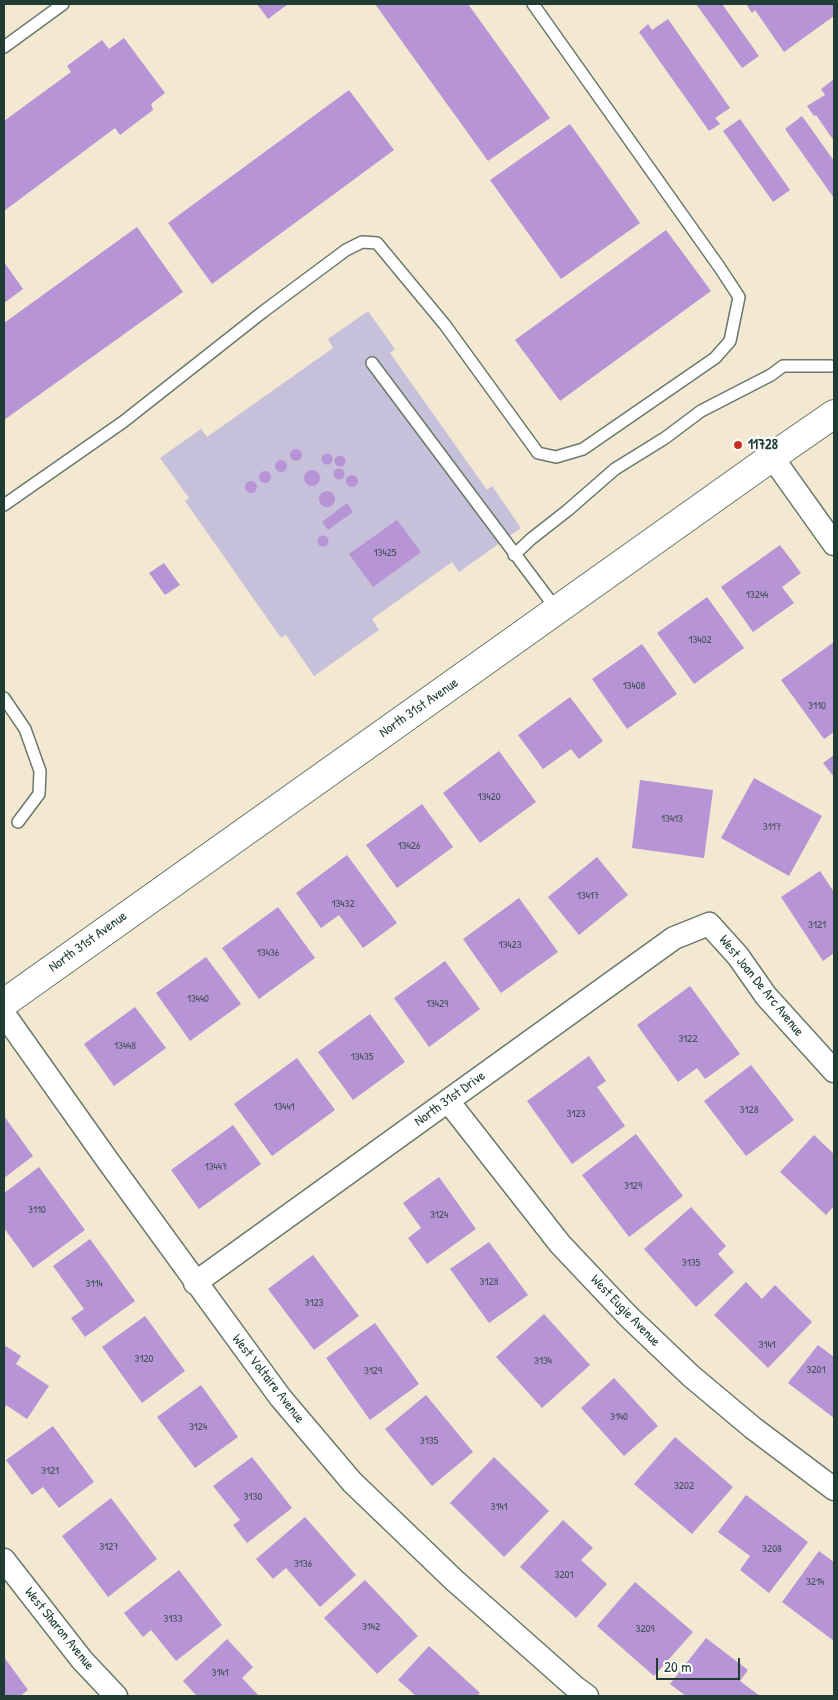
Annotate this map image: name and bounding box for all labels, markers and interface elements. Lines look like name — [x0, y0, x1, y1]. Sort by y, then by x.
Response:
place label: 11728 — [748, 437, 778, 453]
marker: 11728 — [732, 439, 744, 451]
house number: 13425 — [374, 546, 396, 560]
house number: 13244 — [746, 588, 768, 602]
house number: 13402 — [688, 633, 712, 647]
street label: North 31st Avenue — [376, 675, 462, 741]
house number: 13408 — [623, 679, 645, 693]
house number: 3110 — [808, 699, 826, 713]
house number: 13420 — [477, 790, 501, 804]
house number: 13413 — [661, 812, 683, 826]
house number: 3117 — [763, 820, 781, 834]
house number: 13426 — [398, 839, 420, 853]
house number: 13417 — [577, 889, 599, 903]
house number: 13432 — [331, 897, 355, 911]
street label: North 31st Avenue — [46, 908, 130, 976]
house number: 3121 — [808, 918, 826, 932]
street label: West Joan De Arc Avenue — [715, 932, 807, 1040]
house number: 13423 — [498, 938, 522, 952]
house number: 13436 — [257, 946, 279, 960]
house number: 13440 — [187, 992, 209, 1006]
house number: 13429 — [426, 997, 448, 1011]
house number: 3122 — [678, 1032, 698, 1046]
house number: 13448 — [114, 1039, 136, 1053]
house number: 13435 — [351, 1050, 373, 1064]
street label: North 31st Drive — [411, 1068, 489, 1130]
house number: 13441 — [273, 1100, 295, 1114]
house number: 3128 — [740, 1103, 758, 1117]
house number: 3123 — [567, 1107, 585, 1121]
house number: 13447 — [205, 1160, 227, 1174]
house number: 3129 — [624, 1179, 642, 1193]
house number: 3110 — [28, 1203, 46, 1217]
house number: 3124 — [430, 1208, 448, 1222]
house number: 3135 — [682, 1256, 700, 1270]
street label: West Eugie Avenue — [587, 1272, 663, 1350]
house number: 3128 — [480, 1275, 498, 1289]
house number: 3114 — [85, 1277, 103, 1291]
house number: 3123 — [305, 1296, 323, 1310]
street label: West Voltaire Avenue — [228, 1331, 308, 1427]
house number: 3141 — [758, 1338, 776, 1352]
house number: 3120 — [135, 1352, 153, 1366]
house number: 3134 — [534, 1354, 552, 1368]
house number: 3201 — [807, 1363, 825, 1377]
house number: 3129 — [364, 1364, 382, 1378]
house number: 3140 — [610, 1410, 628, 1424]
house number: 3124 — [189, 1420, 207, 1434]
house number: 3135 — [420, 1434, 438, 1448]
house number: 3121 — [41, 1464, 59, 1478]
house number: 3202 — [674, 1479, 694, 1493]
house number: 3130 — [244, 1490, 262, 1504]
house number: 3141 — [490, 1500, 508, 1514]
house number: 3127 — [99, 1540, 119, 1554]
house number: 3208 — [762, 1542, 782, 1556]
house number: 3136 — [294, 1557, 312, 1571]
house number: 3201 — [555, 1568, 573, 1582]
house number: 3214 — [806, 1575, 824, 1589]
street label: West Sharon Avenue — [21, 1584, 97, 1674]
house number: 3133 — [164, 1612, 182, 1626]
house number: 3142 — [362, 1620, 380, 1634]
house number: 3209 — [635, 1622, 655, 1636]
scale bar — [658, 1648, 742, 1680]
text: 20 m — [664, 1656, 691, 1677]
house number: 3141 — [211, 1666, 229, 1680]

